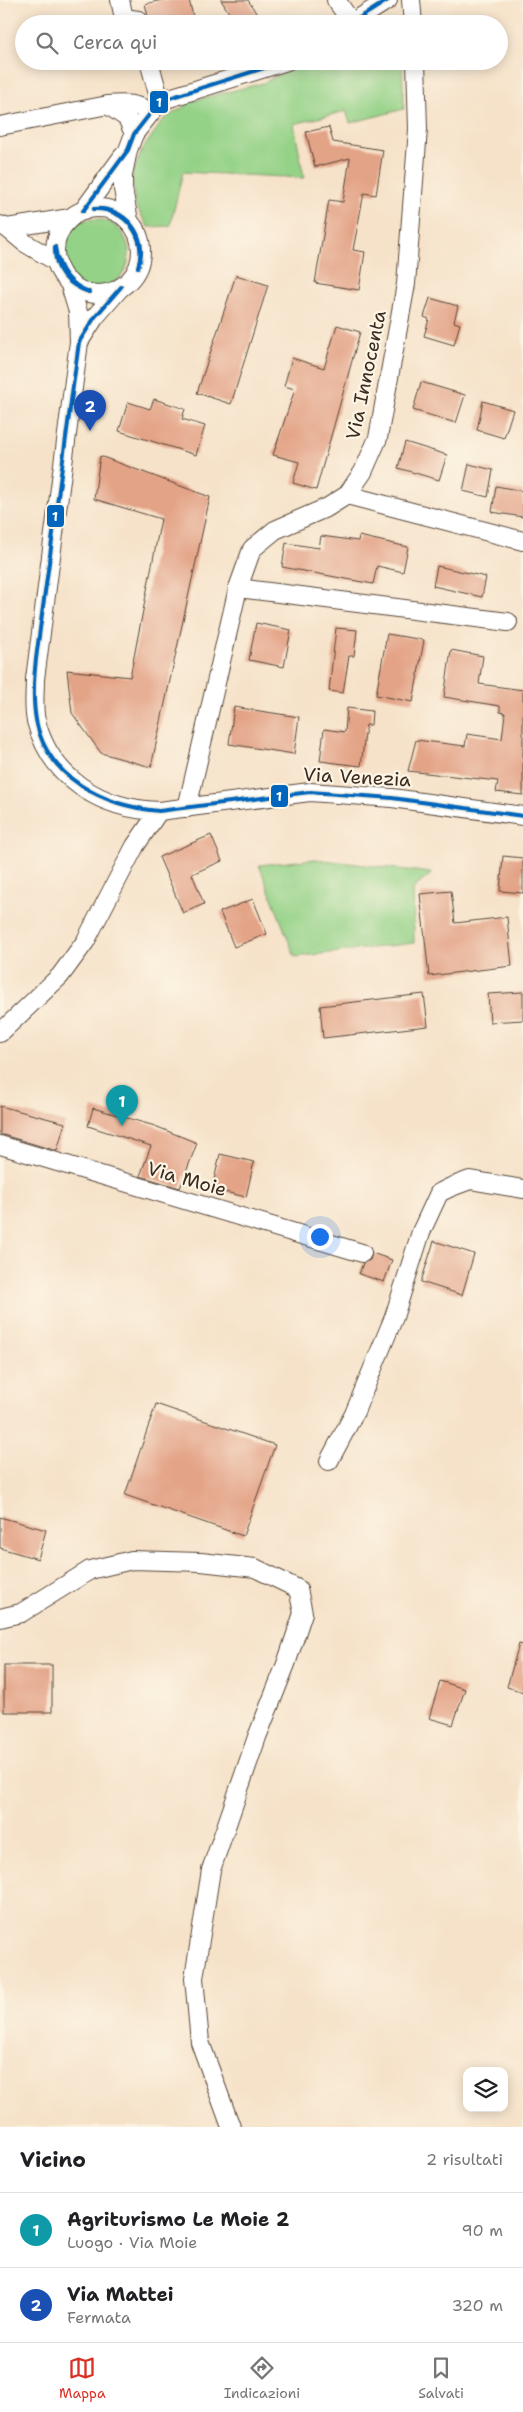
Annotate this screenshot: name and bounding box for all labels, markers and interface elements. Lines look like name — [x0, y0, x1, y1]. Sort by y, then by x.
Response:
search box — [15, 15, 508, 70]
icon: search — [33, 29, 61, 57]
text: Cerca qui — [73, 30, 157, 55]
line badge: 1 — [149, 90, 169, 114]
text: 1 — [156, 93, 162, 111]
street label: Via Innocenta — [340, 308, 392, 442]
pin: 2 — [74, 390, 106, 431]
line badge: 1 — [46, 504, 65, 528]
text: 1 — [52, 507, 58, 525]
street label: Via Venezia — [302, 762, 412, 792]
line badge: 1 — [270, 784, 289, 808]
text: 1 — [276, 787, 282, 805]
pin: 1 — [106, 1085, 138, 1126]
street label: Via Moie — [144, 1156, 230, 1202]
your location — [307, 1224, 333, 1250]
map controls — [463, 2067, 508, 2112]
button: layers — [463, 2067, 508, 2112]
text: Vicino — [20, 2146, 86, 2174]
text: 2 risultati — [426, 2149, 503, 2170]
text: Agriturismo Le Moie 2 — [67, 2207, 289, 2232]
text: 1 — [32, 2220, 40, 2241]
text: 90 m — [462, 2220, 503, 2241]
text: Luogo · Via Moie — [67, 2232, 197, 2253]
text: Via Mattei — [67, 2282, 174, 2307]
text: 2 — [30, 2295, 42, 2316]
text: 320 m — [452, 2295, 503, 2316]
text: Fermata — [67, 2307, 131, 2328]
tab: Mappa — [59, 2354, 106, 2402]
tab: Indicazioni — [224, 2354, 300, 2402]
tab: Salvati — [418, 2354, 464, 2402]

